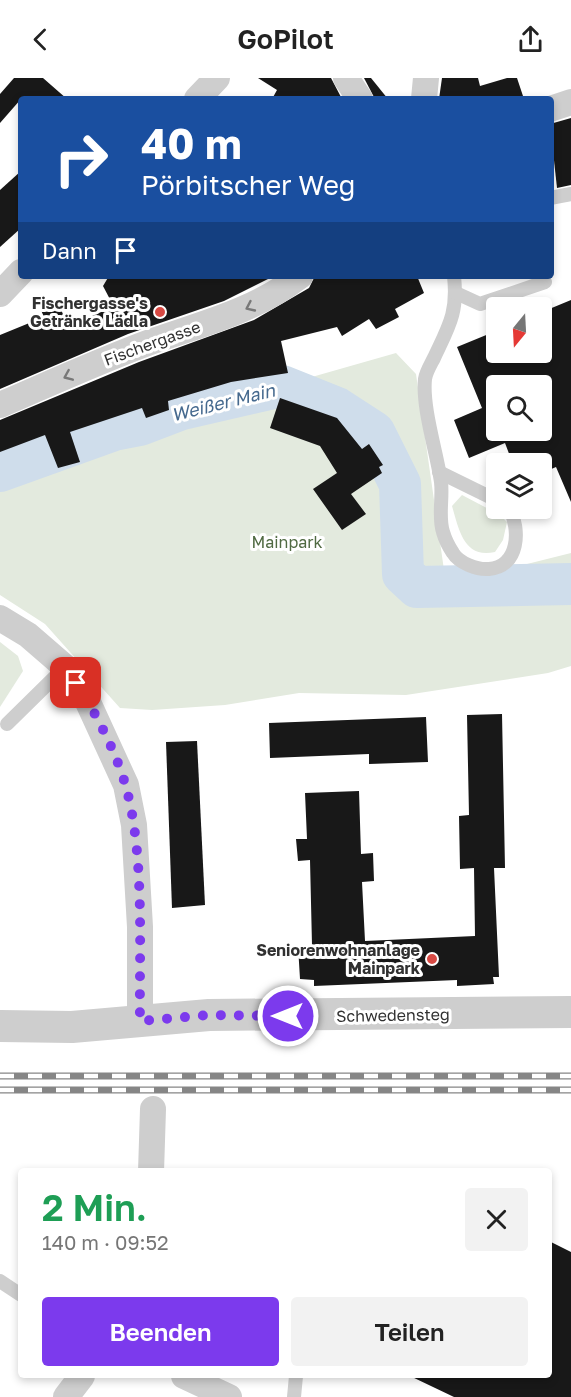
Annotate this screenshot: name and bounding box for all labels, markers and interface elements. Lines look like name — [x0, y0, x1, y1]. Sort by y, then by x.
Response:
icon: back — [24, 23, 57, 56]
text: GoPilot — [237, 23, 334, 55]
icon: share — [514, 23, 547, 56]
text: 40 m — [141, 118, 242, 168]
icon: right — [42, 120, 120, 198]
text: Pörbitscher Weg — [141, 169, 355, 201]
icon: arrive — [109, 234, 142, 267]
text: Dann — [42, 237, 97, 264]
place label: Fischergasse's Getränke Lädla — [30, 293, 148, 331]
north arrow — [486, 297, 552, 363]
map controls — [486, 297, 552, 519]
one-way arrow — [246, 299, 257, 311]
marker: Fischergasse's Getränke Lädla — [153, 305, 167, 319]
street label: Fischergasse — [101, 316, 203, 370]
one-way arrow — [63, 369, 74, 381]
button: search — [486, 375, 552, 441]
water label: Weißer Main — [169, 378, 278, 425]
button: layers — [486, 453, 552, 519]
park label: Mainpark — [251, 532, 323, 552]
pin — [50, 657, 101, 708]
icon: arrive — [59, 666, 92, 699]
place label: Seniorenwohnanlage Mainpark — [256, 940, 421, 978]
marker: Seniorenwohnanlage Mainpark — [425, 952, 439, 966]
position arrow — [256, 984, 320, 1048]
street label: Schwedensteg — [336, 1004, 450, 1026]
text: 2 Min. — [42, 1186, 147, 1229]
button: close — [465, 1188, 528, 1251]
text: 140 m · 09:52 — [42, 1230, 169, 1254]
button: Beenden — [42, 1297, 279, 1366]
button: Teilen — [291, 1297, 528, 1366]

